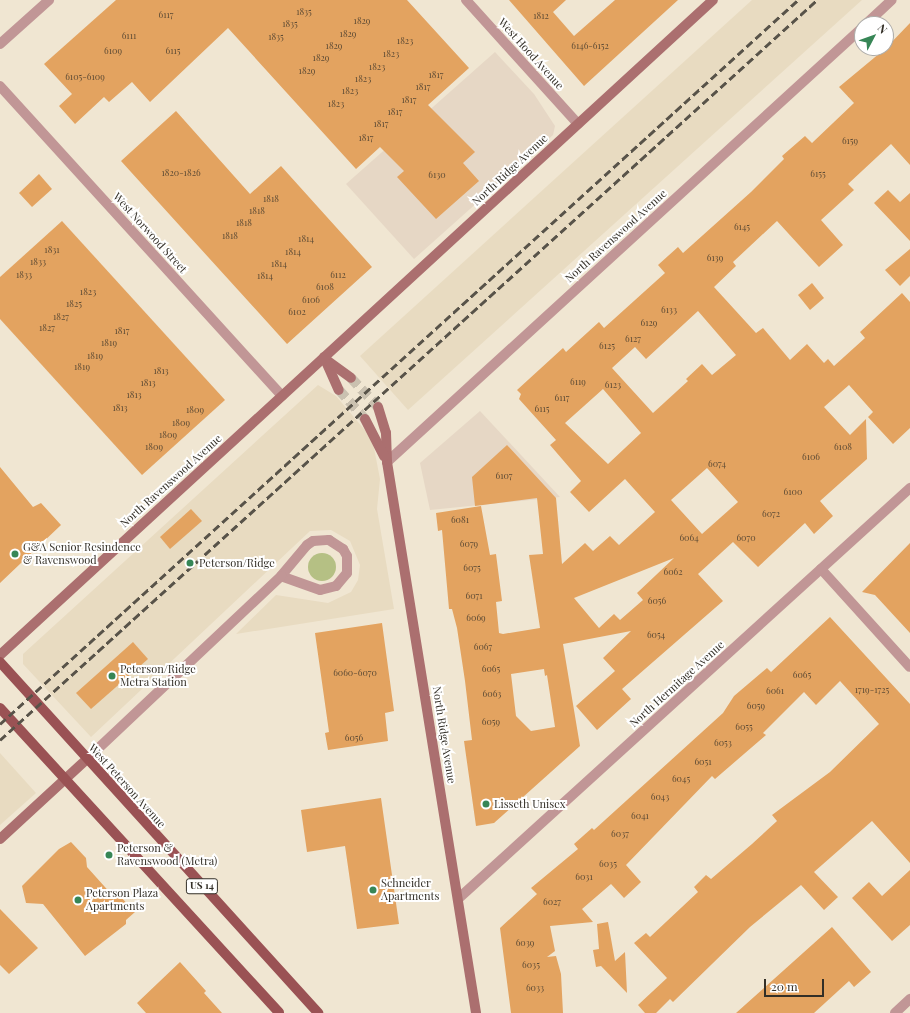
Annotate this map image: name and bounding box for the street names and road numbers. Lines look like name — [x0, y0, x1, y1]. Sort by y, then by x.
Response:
street label: West Hood Avenue — [495, 15, 567, 93]
street label: North Ridge Avenue — [469, 132, 551, 208]
street label: North Ravenswood Avenue — [562, 187, 670, 285]
street label: West Norwood Street — [110, 190, 190, 276]
street label: North Ravenswood Avenue — [117, 432, 225, 530]
street label: North Hermitage Avenue — [627, 638, 727, 730]
street label: North Ridge Avenue — [430, 685, 458, 785]
street label: West Peterson Avenue — [86, 741, 168, 831]
road number: US 14 — [185, 878, 219, 894]

